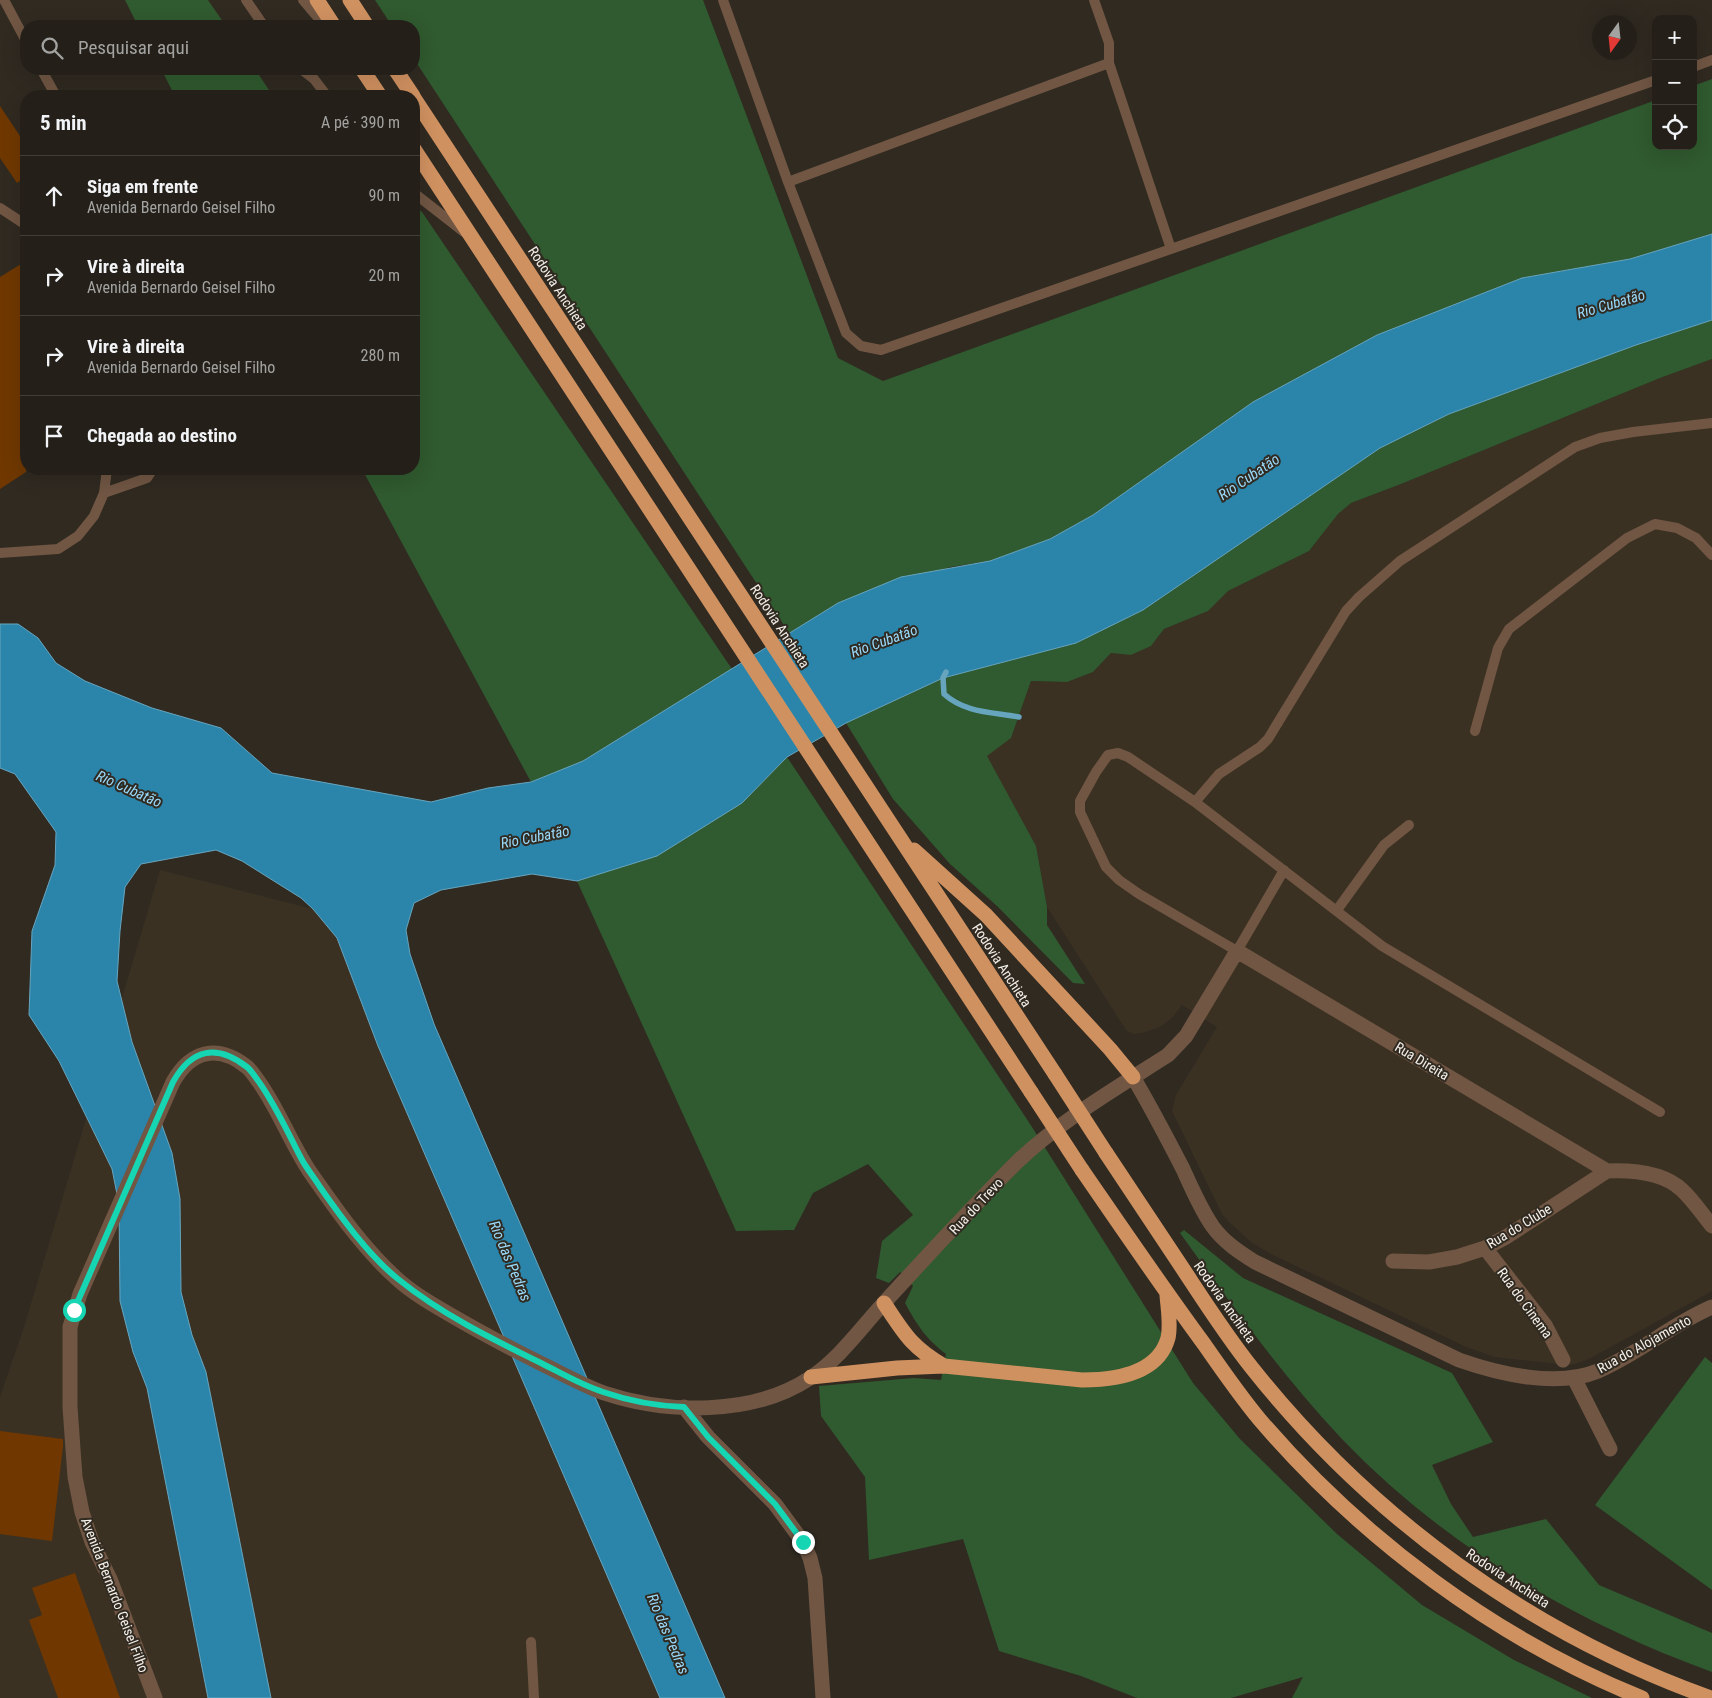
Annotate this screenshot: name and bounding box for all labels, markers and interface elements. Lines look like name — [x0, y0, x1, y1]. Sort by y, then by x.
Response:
north arrow — [1592, 15, 1637, 60]
map controls — [1652, 15, 1697, 150]
button: + — [1652, 15, 1697, 60]
search box — [20, 20, 420, 75]
icon: search — [38, 34, 66, 62]
text: Pesquisar aqui — [78, 36, 189, 59]
button: − — [1652, 60, 1697, 105]
button: locate — [1652, 105, 1697, 150]
text: 5 min — [40, 111, 87, 135]
text: A pé · 390 m — [321, 113, 400, 132]
text: Siga em frente — [87, 175, 198, 198]
icon: ahead — [40, 182, 68, 210]
text: 90 m — [368, 186, 400, 205]
text: Avenida Bernardo Geisel Filho — [87, 198, 275, 217]
street label: Rodovia Anchieta — [525, 243, 591, 333]
text: Vire à direita — [87, 255, 185, 278]
icon: right — [40, 262, 68, 290]
text: 20 m — [368, 266, 400, 285]
text: Avenida Bernardo Geisel Filho — [87, 278, 275, 297]
water label: Rio Cubatão — [1575, 286, 1647, 322]
text: Vire à direita — [87, 335, 185, 358]
icon: right — [40, 342, 68, 370]
text: 280 m — [361, 346, 400, 365]
text: Avenida Bernardo Geisel Filho — [87, 358, 275, 377]
icon: arrive — [40, 422, 68, 450]
text: Chegada ao destino — [87, 424, 237, 447]
water label: Rio Cubatão — [1215, 450, 1283, 504]
street label: Rodovia Anchieta — [747, 581, 813, 671]
water label: Rio Cubatão — [848, 621, 920, 661]
water label: Rio Cubatão — [93, 767, 165, 811]
water label: Rio Cubatão — [499, 822, 571, 852]
street label: Rodovia Anchieta — [969, 920, 1035, 1010]
street label: Rua Direita — [1392, 1039, 1452, 1083]
street label: Rua do Trevo — [946, 1174, 1006, 1238]
street label: Rua do Clube — [1484, 1200, 1555, 1252]
water label: Rio das Pedras — [485, 1218, 535, 1304]
street label: Rodovia Anchieta — [1191, 1258, 1259, 1346]
street label: Rua do Cinema — [1494, 1265, 1556, 1341]
route start — [63, 1299, 86, 1322]
street label: Rua do Alojamento — [1594, 1312, 1694, 1376]
street label: Avenida Bernardo Geisel Filho — [78, 1515, 152, 1675]
route end — [792, 1531, 815, 1554]
street label: Rodovia Anchieta — [1463, 1545, 1553, 1611]
water label: Rio das Pedras — [643, 1591, 693, 1677]

